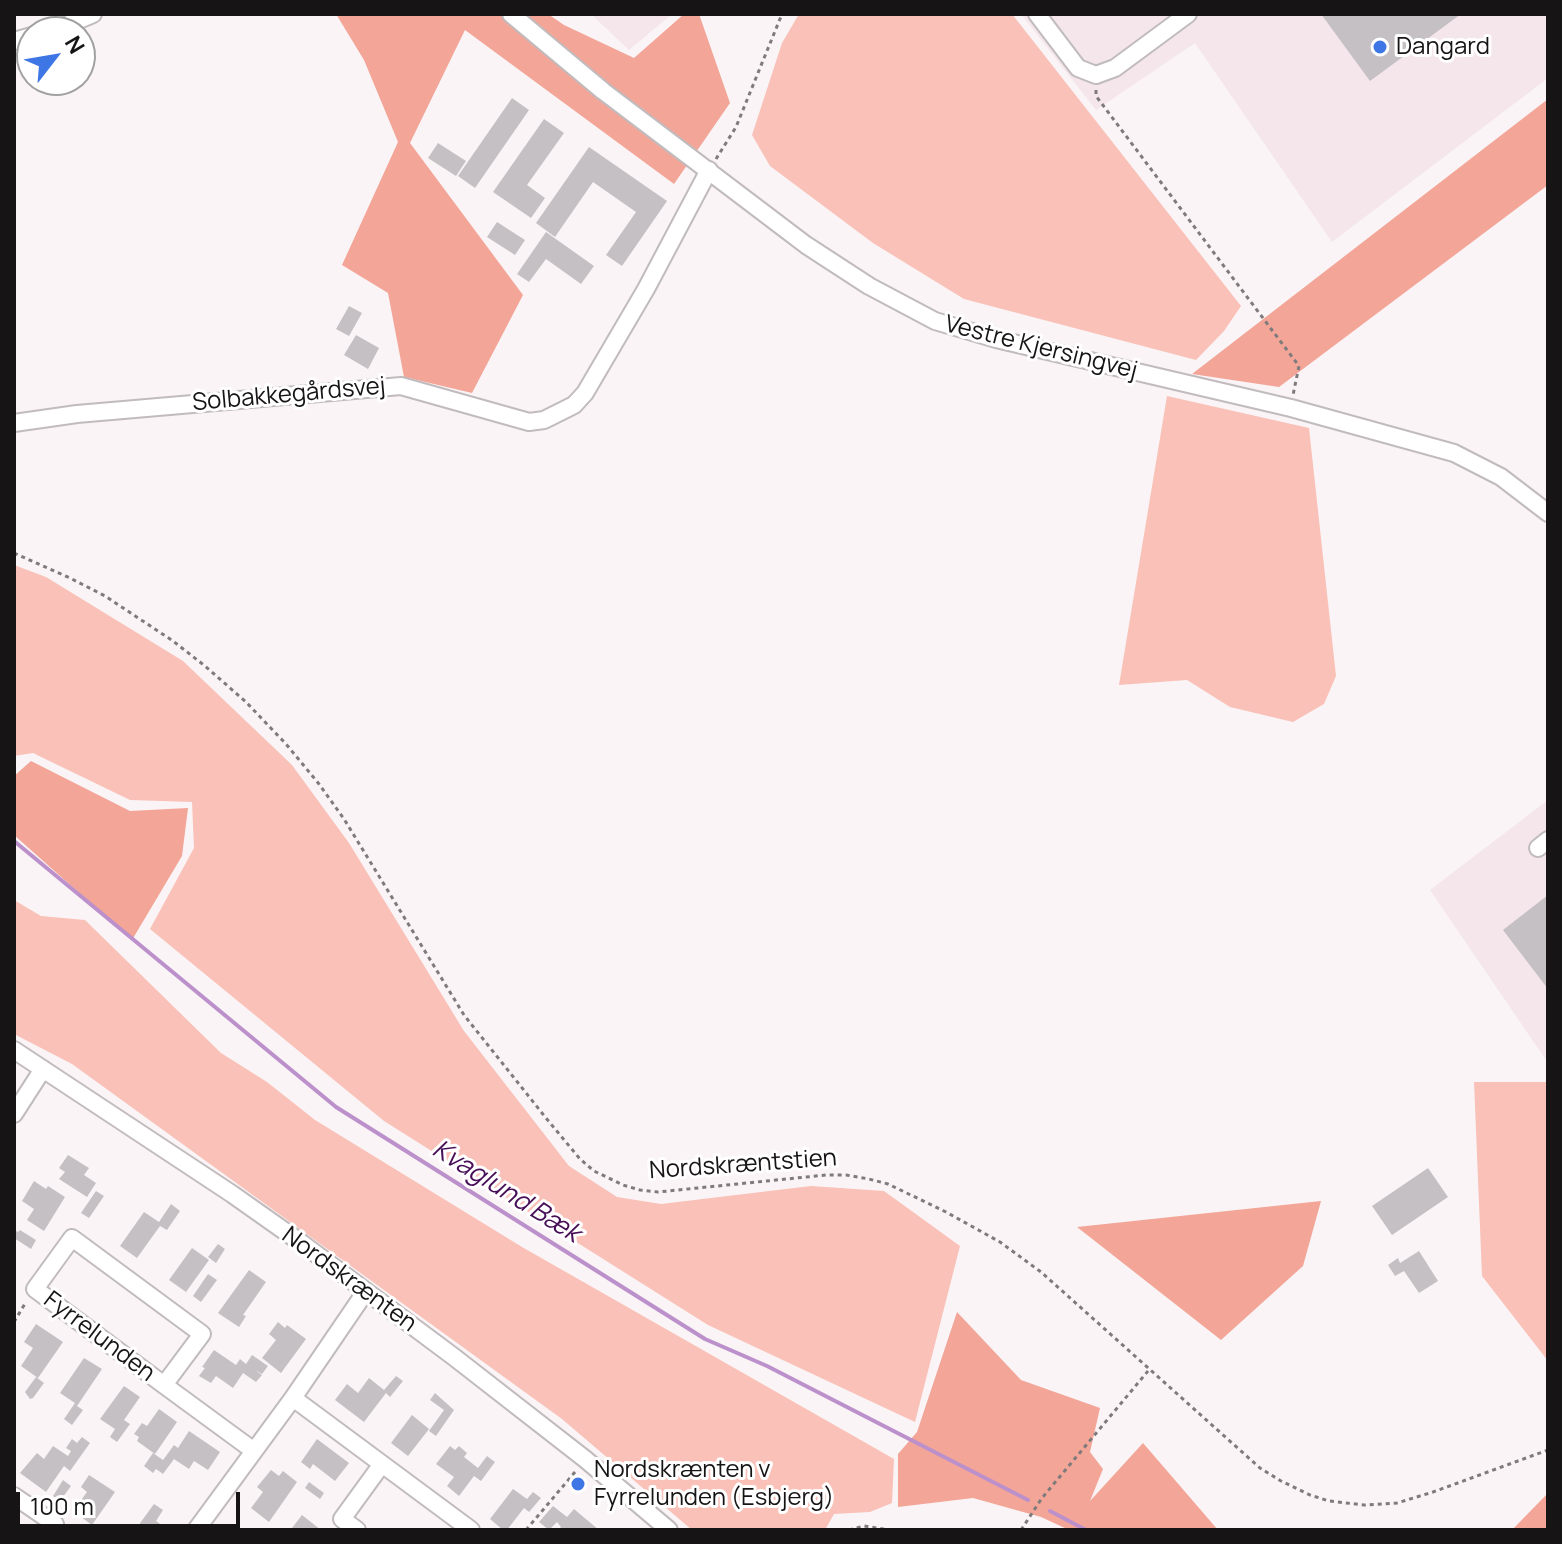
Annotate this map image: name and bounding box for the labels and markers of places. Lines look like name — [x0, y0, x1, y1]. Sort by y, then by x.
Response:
place label: Dangard — [1396, 33, 1490, 61]
marker: Dangard — [1371, 38, 1389, 56]
place label: Nordskrænten v Fyrrelunden (Esbjerg) — [594, 1456, 834, 1512]
marker: Nordskrænten v Fyrrelunden (Esbjerg) — [569, 1475, 587, 1493]

